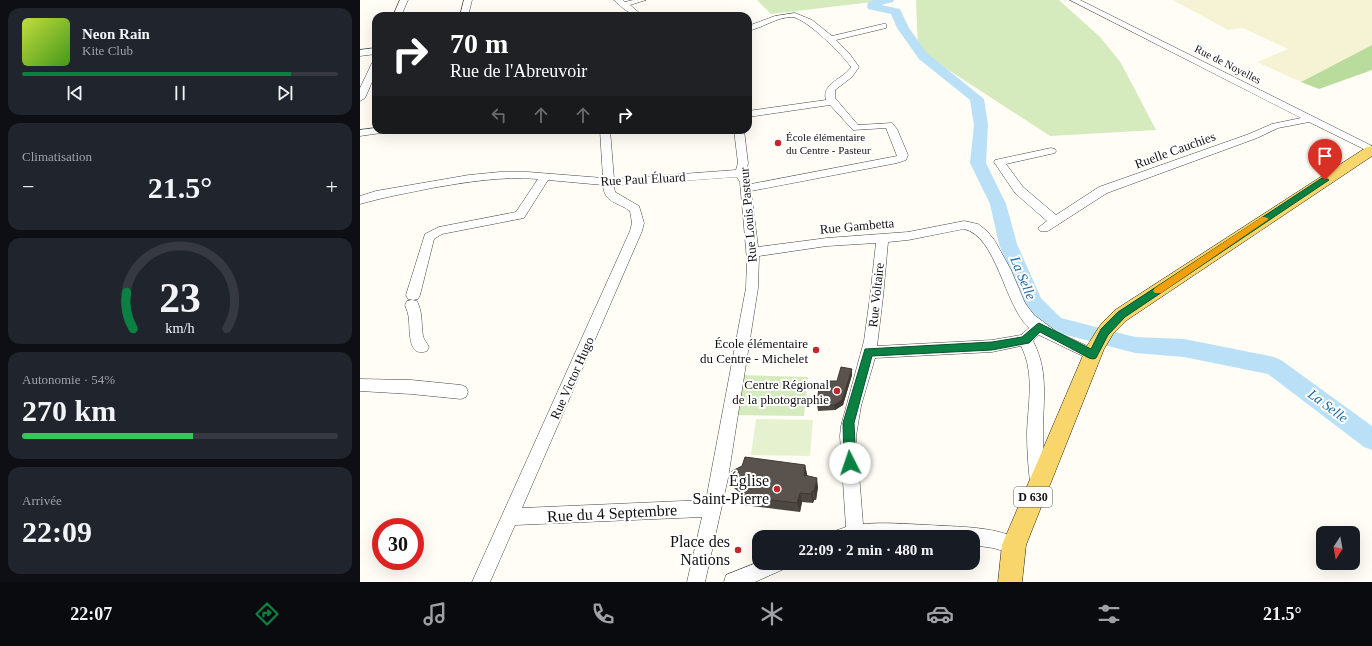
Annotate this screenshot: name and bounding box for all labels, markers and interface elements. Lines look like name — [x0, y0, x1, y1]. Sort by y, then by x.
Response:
text: Neon Rain — [82, 26, 150, 42]
icon: right — [384, 28, 436, 80]
text: 70 m — [450, 28, 508, 59]
street label: Rue de Noyelles — [1193, 42, 1263, 86]
text: Kite Club — [82, 43, 133, 58]
text: Rue de l'Abreuvoir — [450, 61, 587, 81]
icon: previous — [64, 82, 86, 104]
icon: pause — [169, 82, 191, 104]
icon: next — [274, 82, 296, 104]
icon: left — [488, 104, 510, 126]
icon: ahead — [530, 104, 552, 126]
icon: ahead — [572, 104, 594, 126]
icon: right — [614, 104, 636, 126]
street label: Ruelle Cauchies — [1133, 128, 1217, 172]
place label: École élémentaire du Centre - Pasteur — [786, 131, 871, 156]
marker: École élémentaire du Centre - Pasteur — [773, 138, 783, 148]
pin — [1308, 139, 1342, 180]
icon: arrive — [1314, 145, 1336, 167]
text: Climatisation — [22, 149, 92, 164]
street label: Rue Louis Pasteur — [736, 166, 760, 263]
street label: Rue Paul Éluard — [600, 169, 686, 189]
text: 21.5° — [148, 171, 212, 204]
text: − — [22, 174, 34, 199]
text: + — [326, 174, 338, 199]
street label: Rue Gambetta — [819, 215, 895, 237]
water label: La Selle — [1007, 253, 1039, 302]
street label: Rue Voltaire — [865, 262, 887, 328]
text: 23 — [159, 275, 201, 321]
text: km/h — [165, 320, 195, 336]
street label: Rue Victor Hugo — [547, 335, 597, 421]
place label: École élémentaire du Centre - Michelet — [700, 336, 808, 366]
marker: École élémentaire du Centre - Michelet — [811, 345, 821, 355]
text: Autonomie · 54% — [22, 372, 115, 387]
place label: Centre Régional de la photographie — [732, 377, 829, 407]
marker: Centre Régional de la photographie — [832, 386, 842, 396]
water label: La Selle — [1305, 386, 1351, 426]
text: 270 km — [22, 394, 116, 427]
position arrow — [829, 442, 871, 484]
place label: Église Saint-Pierre — [693, 471, 769, 507]
marker: Église Saint-Pierre — [772, 484, 782, 494]
road number: D 630 — [1014, 487, 1052, 507]
text: Arrivée — [22, 493, 62, 508]
street label: Rue du 4 Septembre — [547, 501, 678, 526]
text: 22:09 — [22, 515, 92, 548]
speed limit sign: 30 — [372, 518, 424, 570]
north arrow — [1316, 526, 1360, 570]
map controls — [1316, 526, 1360, 570]
place label: Place des Nations — [670, 533, 730, 568]
text: 22:09 · 2 min · 480 m — [799, 542, 934, 558]
marker: Place des Nations — [733, 545, 743, 555]
icon: directions — [253, 600, 281, 628]
icon: music — [421, 600, 449, 628]
icon: phone — [589, 600, 617, 628]
icon: climate — [758, 600, 786, 628]
icon: car — [926, 600, 954, 628]
icon: filters — [1095, 600, 1123, 628]
text: 22:07 — [70, 604, 112, 624]
text: 21.5° — [1263, 604, 1302, 624]

